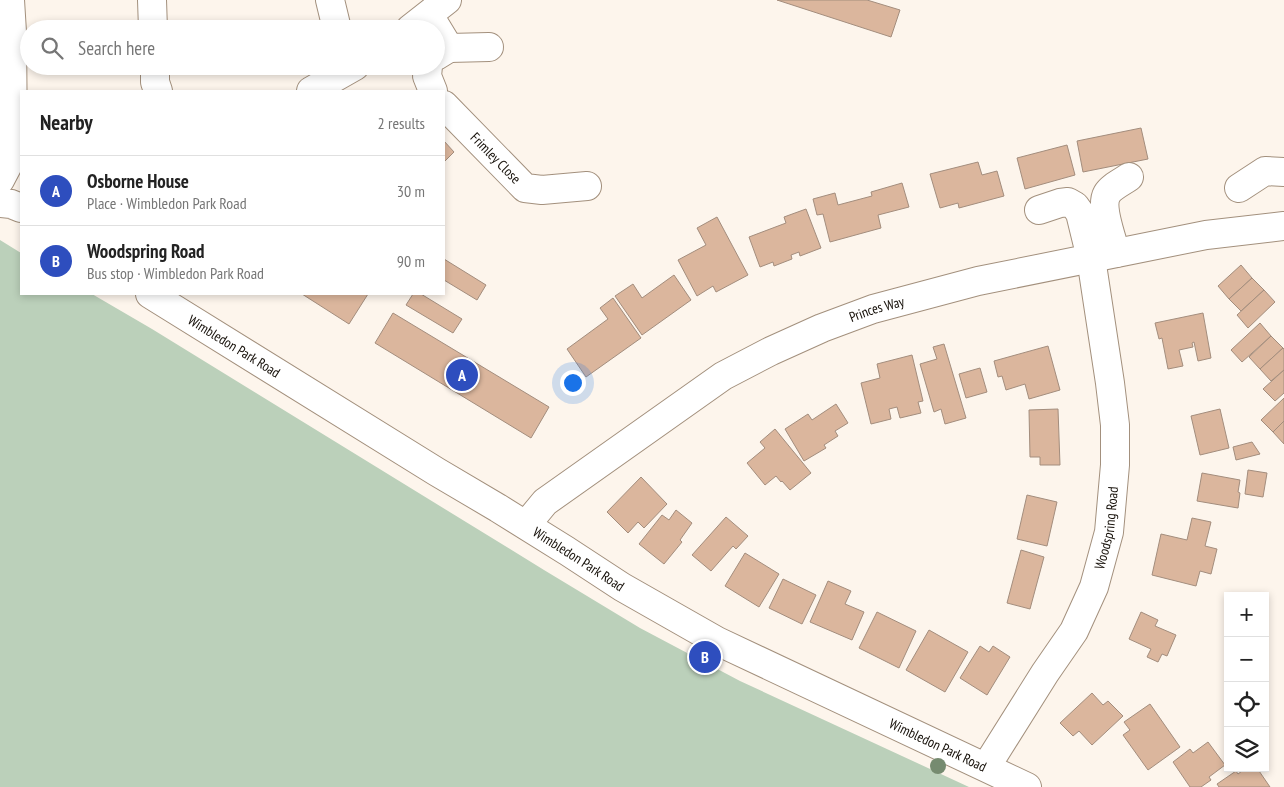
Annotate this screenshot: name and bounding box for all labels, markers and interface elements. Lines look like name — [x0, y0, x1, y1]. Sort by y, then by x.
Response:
search box — [20, 20, 445, 75]
icon: search — [38, 34, 66, 62]
text: Search here — [78, 36, 155, 60]
text: Nearby — [40, 109, 93, 136]
text: 2 results — [378, 113, 425, 133]
street label: Frimley Close — [467, 129, 525, 188]
text: Osborne House — [87, 169, 189, 193]
text: A — [52, 181, 60, 201]
text: 30 m — [397, 181, 425, 201]
text: Place · Wimbledon Park Road — [87, 193, 247, 213]
text: Woodspring Road — [87, 239, 205, 263]
text: B — [52, 251, 60, 271]
text: 90 m — [397, 251, 425, 271]
text: Bus stop · Wimbledon Park Road — [87, 263, 264, 283]
street label: Princes Way — [847, 292, 907, 326]
street label: Wimbledon Park Road — [185, 311, 284, 382]
pin: A — [446, 356, 478, 394]
your location — [560, 370, 586, 396]
street label: Woodspring Road — [1090, 486, 1122, 571]
street label: Wimbledon Park Road — [530, 523, 628, 595]
map controls — [1224, 592, 1269, 772]
button: + — [1224, 592, 1269, 637]
button: − — [1224, 637, 1269, 682]
pin: B — [689, 638, 721, 676]
button: locate — [1224, 682, 1269, 727]
street label: Wimbledon Park Road — [886, 714, 989, 776]
button: layers — [1224, 727, 1269, 772]

